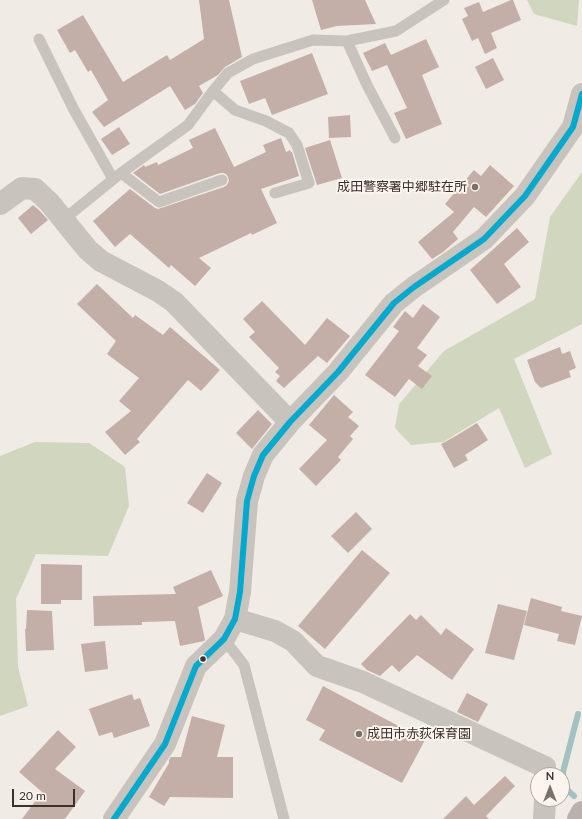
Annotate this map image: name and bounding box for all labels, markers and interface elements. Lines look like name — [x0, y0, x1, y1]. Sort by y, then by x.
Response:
place label: 成田警察署中郷駐在所 — [337, 179, 467, 195]
marker: 成田警察署中郷駐在所 — [470, 182, 480, 192]
unlabelled marker — [198, 654, 208, 664]
place label: 成田市赤荻保育園 — [367, 726, 471, 742]
marker: 成田市赤荻保育園 — [354, 729, 364, 739]
north arrow — [530, 767, 570, 807]
text: N — [546, 769, 554, 782]
scale bar — [14, 781, 77, 807]
text: 20 m — [19, 788, 46, 803]

